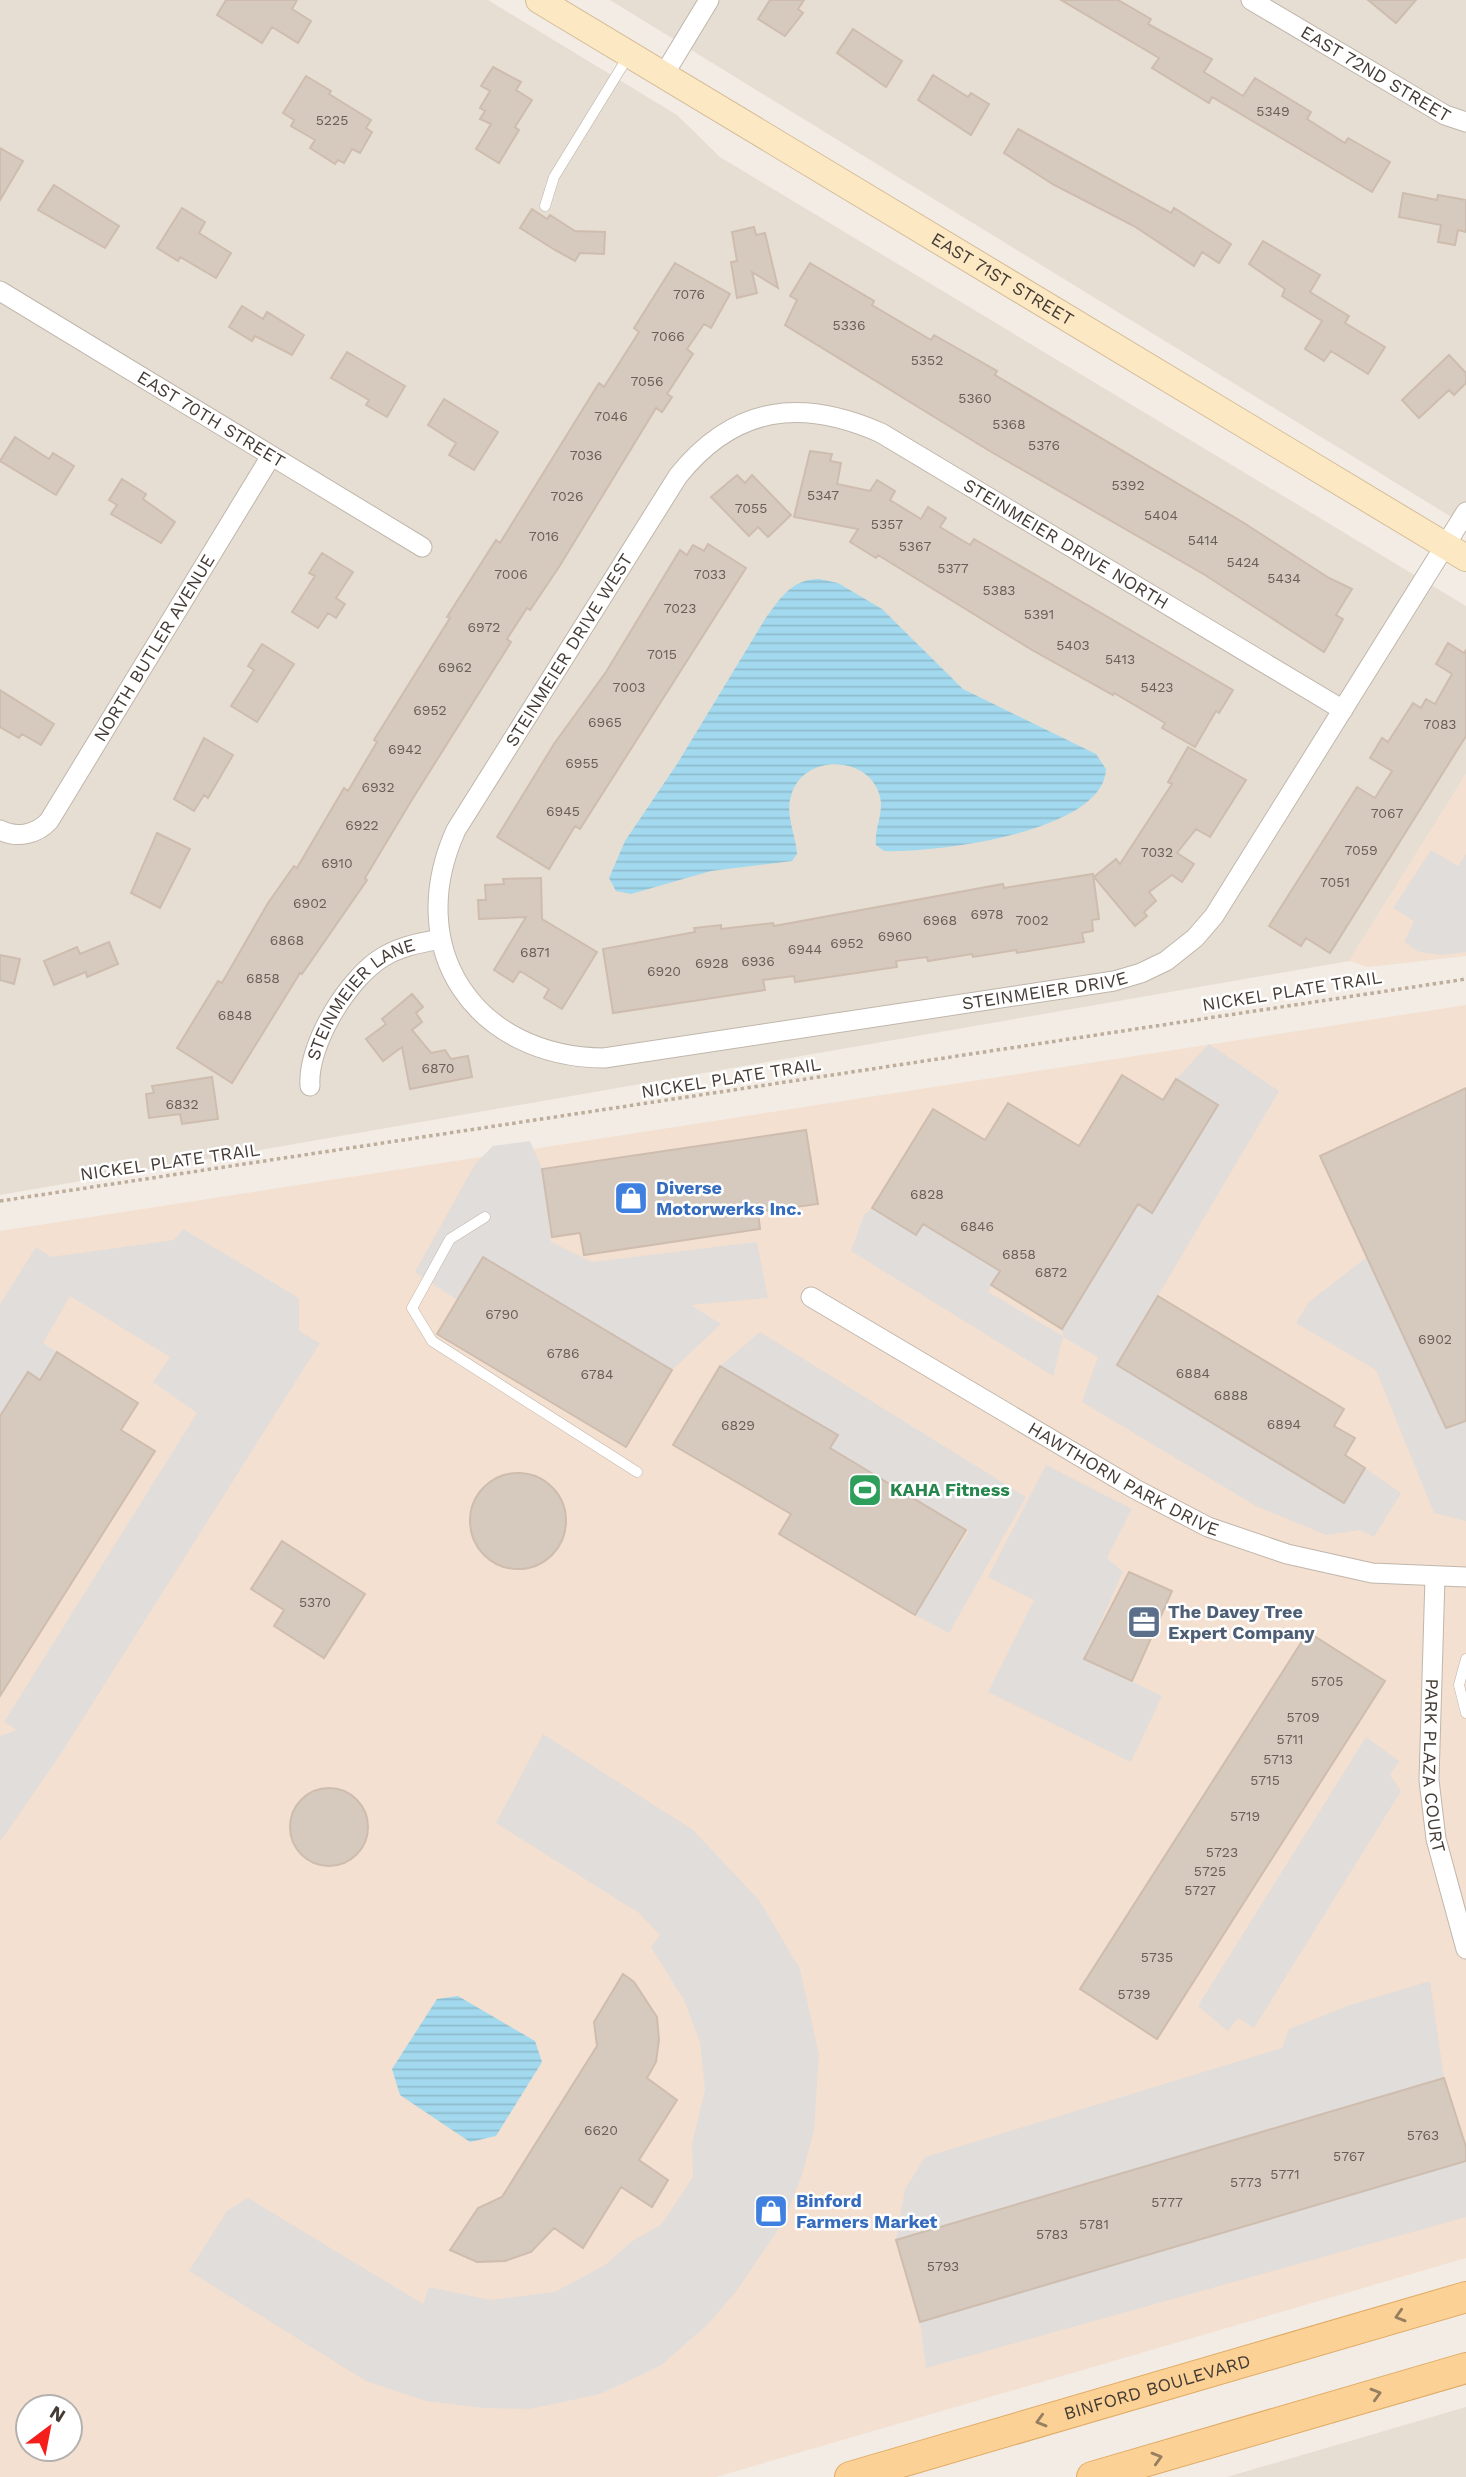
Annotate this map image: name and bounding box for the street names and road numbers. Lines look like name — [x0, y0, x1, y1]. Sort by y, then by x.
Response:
street label: EAST 72ND STREET — [1297, 21, 1455, 126]
street label: EAST 71ST STREET — [928, 228, 1078, 330]
street label: EAST 70TH STREET — [134, 366, 289, 472]
street label: STEINMEIER DRIVE NORTH — [960, 474, 1173, 613]
street label: STEINMEIER DRIVE WEST — [500, 549, 637, 750]
street label: NORTH BUTLER AVENUE — [89, 550, 219, 745]
street label: STEINMEIER LANE — [302, 934, 417, 1063]
street label: NICKEL PLATE TRAIL — [1201, 966, 1383, 1015]
street label: STEINMEIER DRIVE — [961, 967, 1130, 1014]
street label: NICKEL PLATE TRAIL — [640, 1053, 822, 1102]
street label: NICKEL PLATE TRAIL — [79, 1138, 261, 1185]
street label: HAWTHORN PARK DRIVE — [1025, 1417, 1222, 1540]
street label: PARK PLAZA COURT — [1418, 1678, 1450, 1855]
street label: BINFORD BOULEVARD — [1061, 2350, 1253, 2424]

